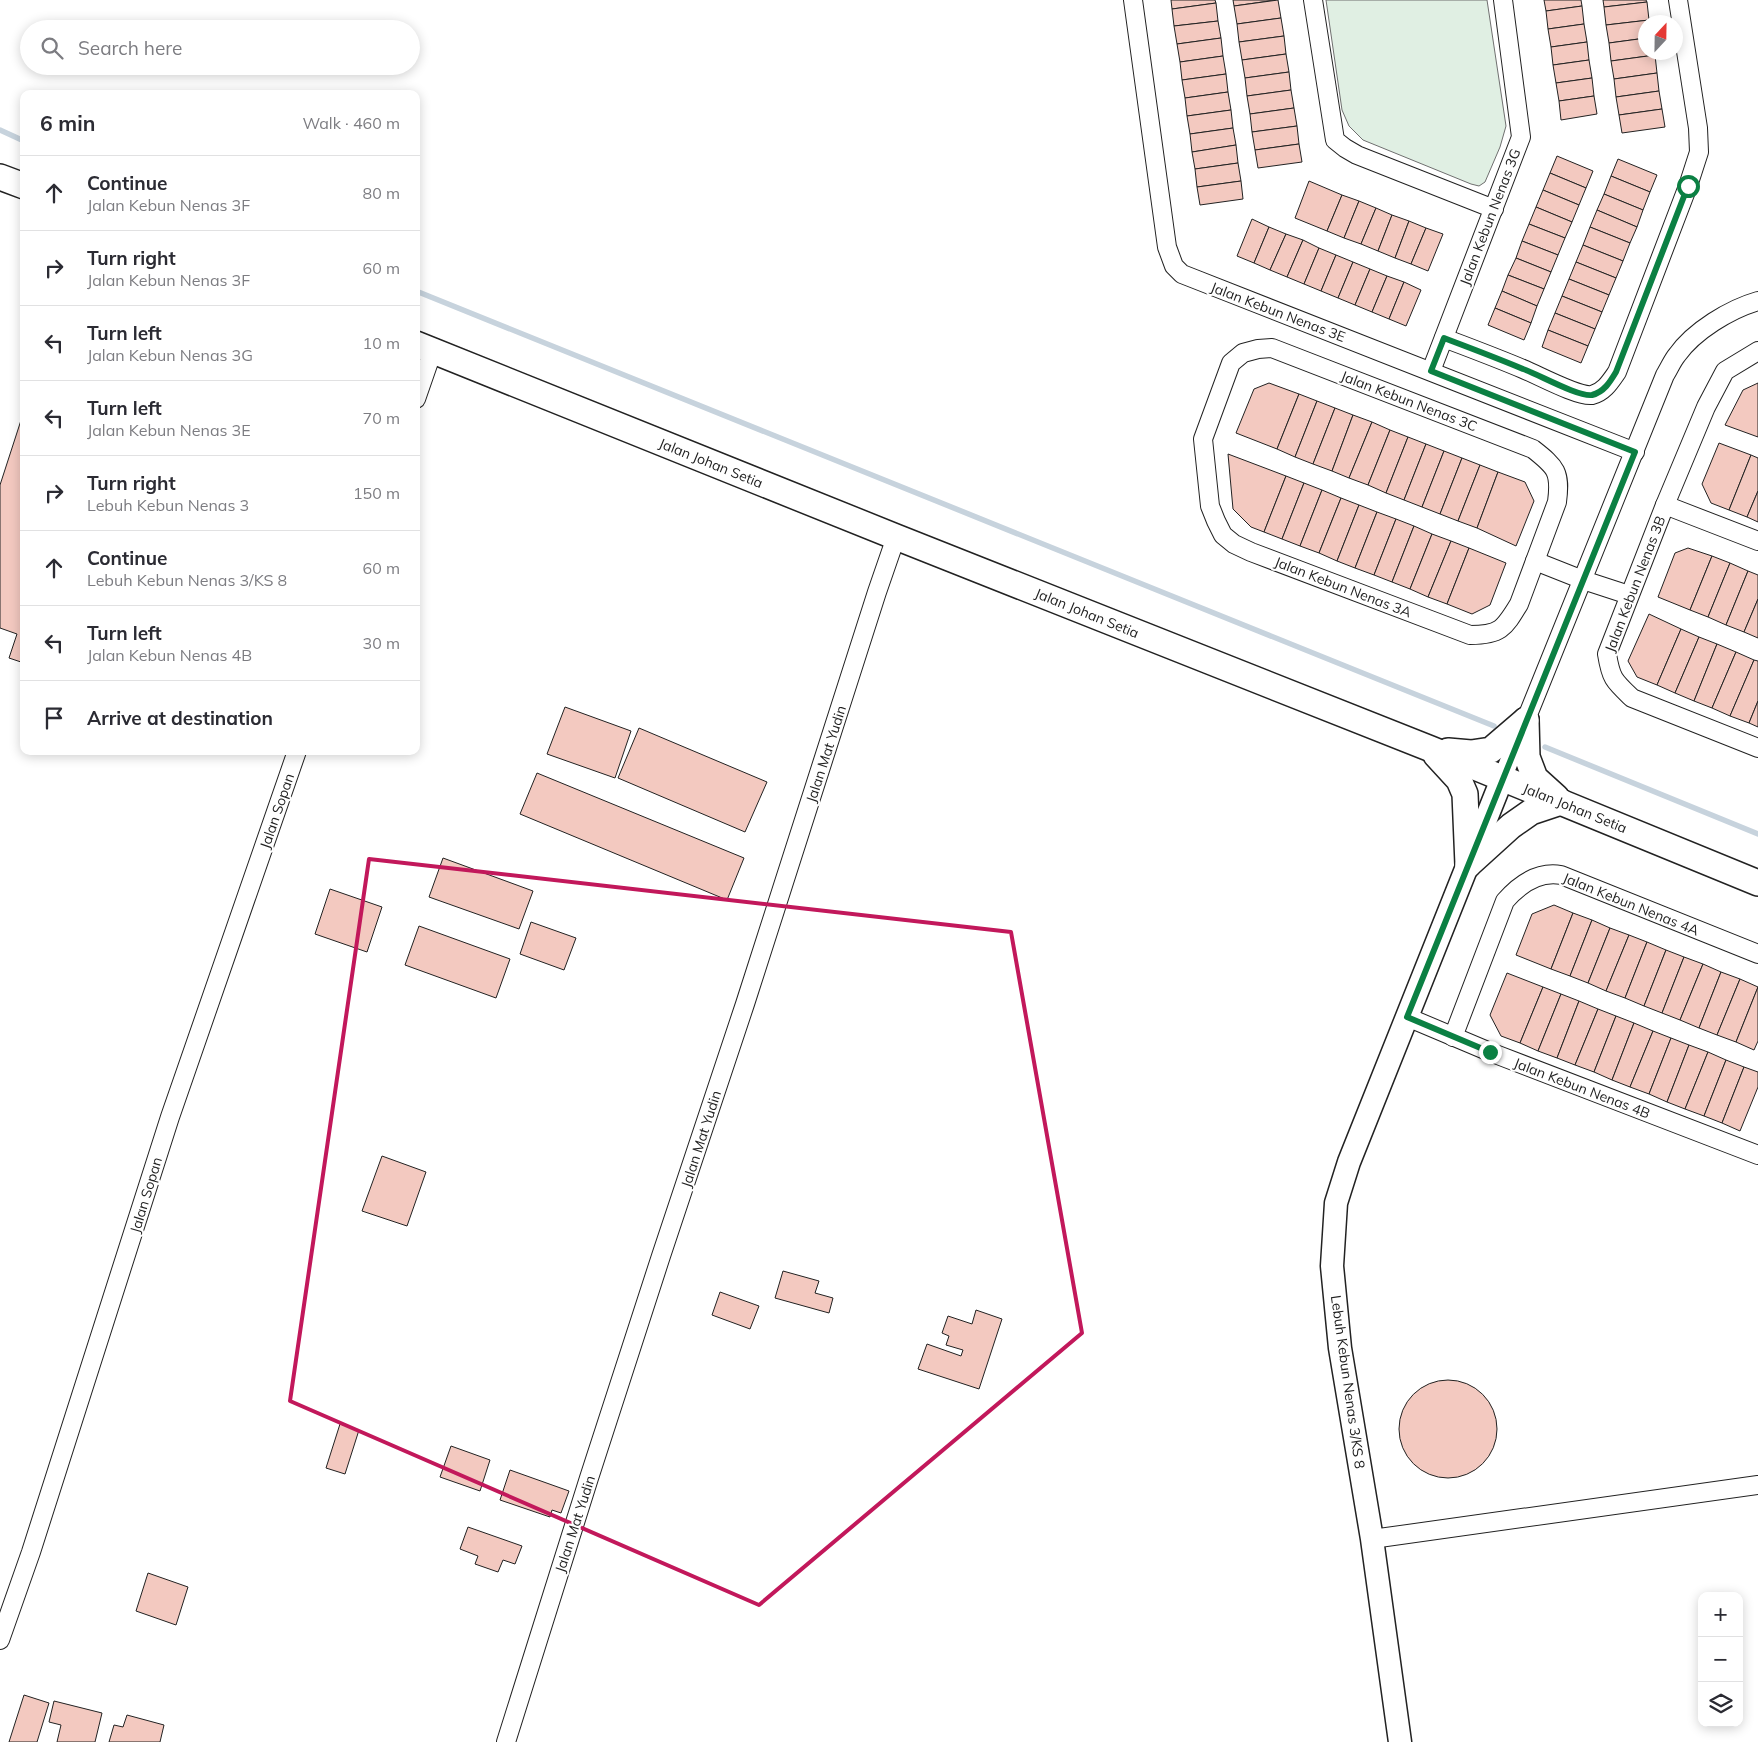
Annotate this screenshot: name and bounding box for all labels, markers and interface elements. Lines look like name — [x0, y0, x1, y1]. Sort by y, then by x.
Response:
north arrow — [1638, 15, 1683, 60]
search box — [20, 20, 420, 75]
icon: search — [38, 34, 66, 62]
text: Search here — [78, 36, 182, 60]
text: 6 min — [40, 110, 95, 136]
text: Walk · 460 m — [302, 113, 400, 133]
street label: Jalan Kebun Nenas 3G — [1456, 146, 1524, 288]
text: Continue — [87, 171, 167, 195]
route start — [1677, 175, 1700, 198]
icon: ahead — [40, 179, 68, 207]
text: 80 m — [363, 183, 400, 203]
text: Jalan Kebun Nenas 3F — [87, 195, 250, 215]
text: Turn right — [87, 246, 176, 270]
icon: right — [40, 254, 68, 282]
text: 60 m — [363, 258, 400, 278]
text: Jalan Kebun Nenas 3F — [87, 270, 250, 290]
street label: Jalan Kebun Nenas 3E — [1208, 278, 1348, 346]
text: Turn left — [87, 321, 162, 345]
icon: left — [40, 329, 68, 357]
text: 10 m — [363, 333, 400, 353]
text: Jalan Kebun Nenas 3G — [87, 345, 253, 365]
street label: Jalan Kebun Nenas 3C — [1338, 367, 1480, 435]
text: Turn left — [87, 396, 162, 420]
icon: left — [40, 404, 68, 432]
text: 70 m — [363, 408, 400, 428]
text: Jalan Kebun Nenas 3E — [87, 420, 251, 440]
street label: Jalan Johan Setia — [656, 434, 766, 492]
text: Turn right — [87, 471, 176, 495]
icon: right — [40, 479, 68, 507]
text: 150 m — [353, 483, 400, 503]
text: Lebuh Kebun Nenas 3 — [87, 495, 249, 515]
street label: Jalan Kebun Nenas 3B — [1601, 513, 1669, 655]
text: Continue — [87, 546, 167, 570]
street label: Jalan Kebun Nenas 3A — [1272, 553, 1415, 622]
icon: ahead — [40, 554, 68, 582]
text: 60 m — [363, 558, 400, 578]
text: Lebuh Kebun Nenas 3/KS 8 — [87, 570, 287, 590]
street label: Jalan Johan Setia — [1032, 584, 1142, 642]
text: Turn left — [87, 621, 162, 645]
icon: left — [40, 629, 68, 657]
text: 30 m — [363, 633, 400, 653]
text: Jalan Kebun Nenas 4B — [87, 645, 252, 665]
street label: Jalan Mat Yudin — [802, 703, 850, 805]
icon: arrive — [40, 704, 68, 732]
text: Arrive at destination — [87, 706, 273, 730]
street label: Jalan Sopan — [256, 771, 298, 851]
street label: Jalan Johan Setia — [1520, 779, 1630, 837]
street label: Jalan Kebun Nenas 4A — [1560, 868, 1702, 940]
route end — [1479, 1041, 1502, 1064]
street label: Jalan Kebun Nenas 4B — [1511, 1054, 1653, 1122]
street label: Jalan Mat Yudin — [677, 1088, 725, 1190]
street label: Jalan Sopan — [126, 1155, 166, 1235]
street label: Lebuh Kebun Nenas 3/KS 8 — [1327, 1294, 1369, 1470]
street label: Jalan Mat Yudin — [551, 1473, 599, 1575]
map controls — [1698, 1592, 1743, 1727]
button: + — [1698, 1592, 1743, 1637]
button: − — [1698, 1637, 1743, 1682]
button: layers — [1698, 1682, 1743, 1727]

